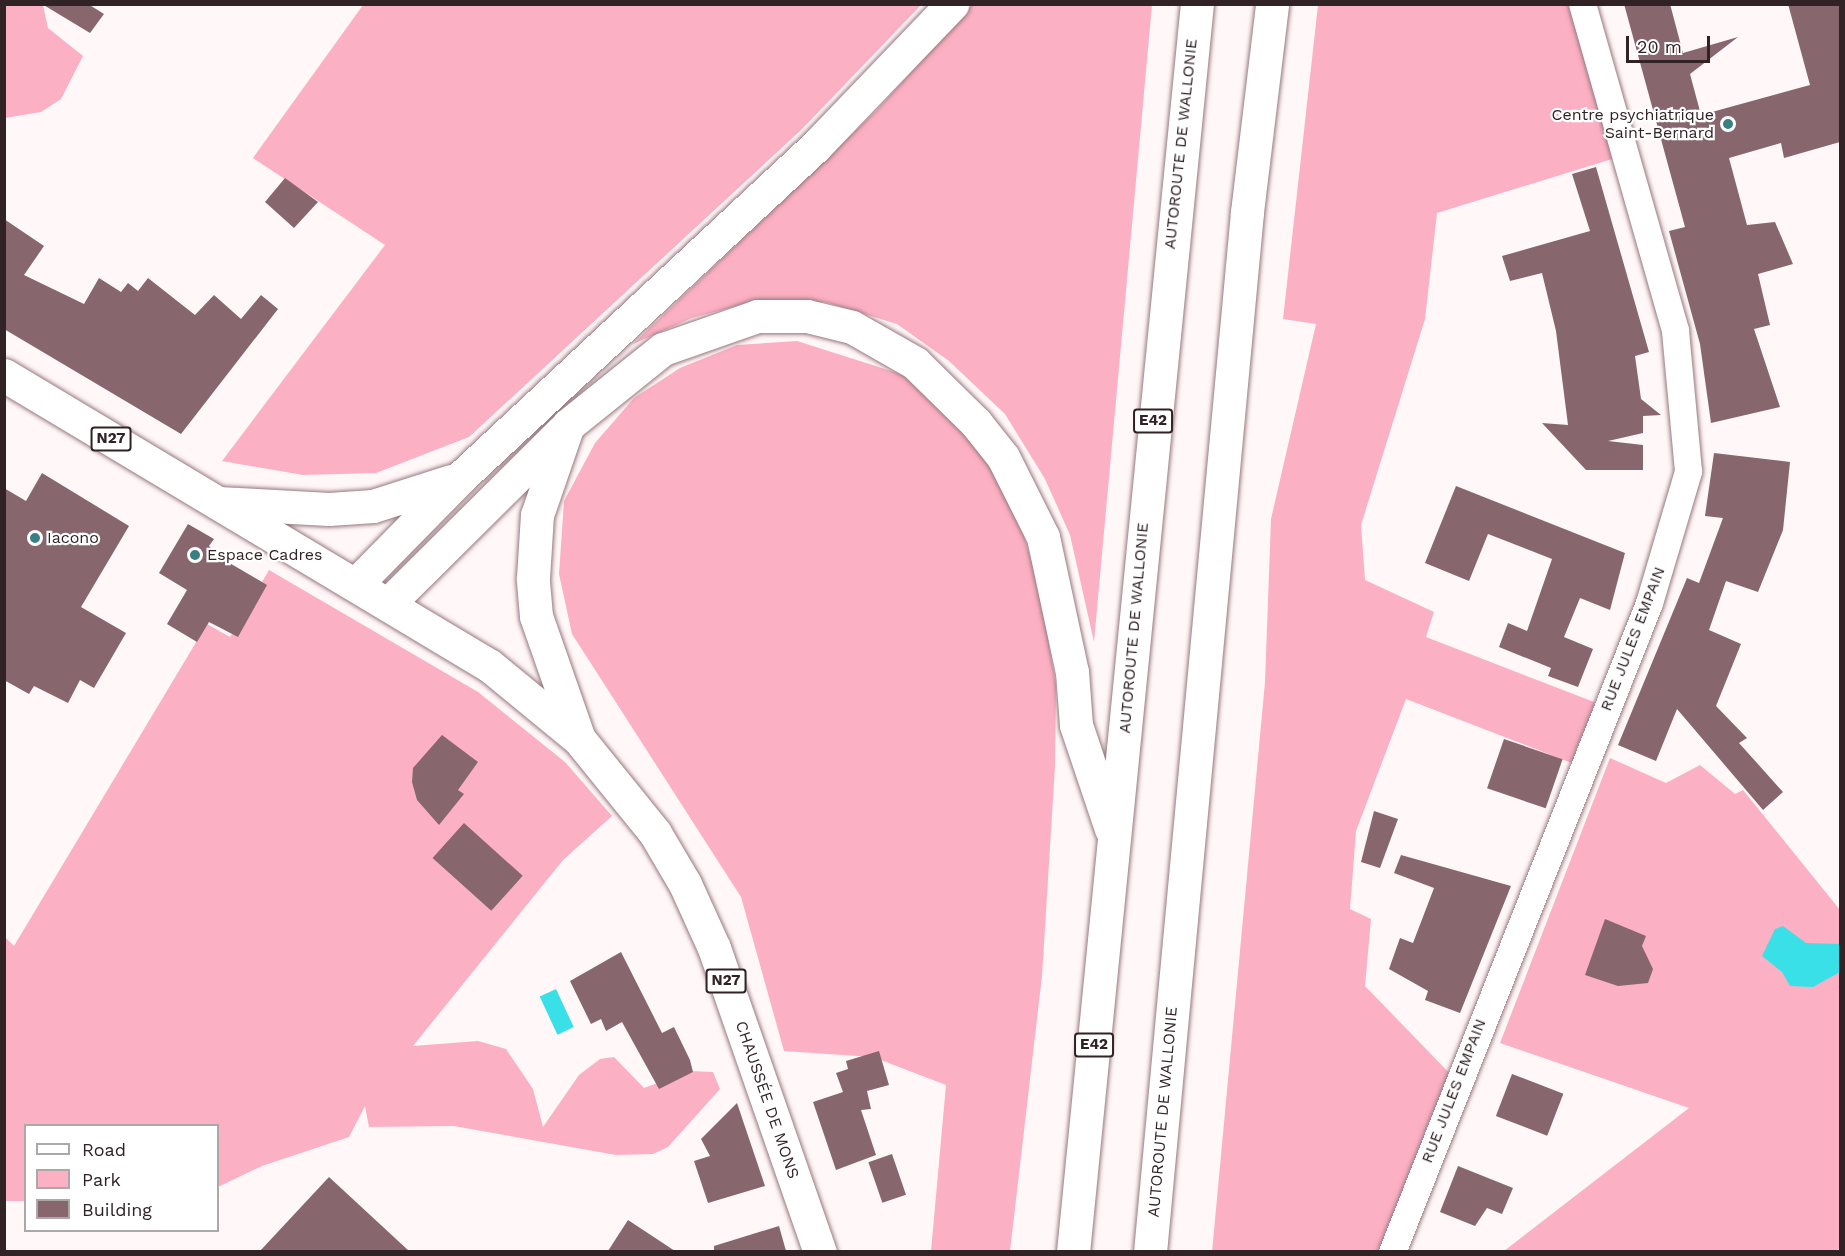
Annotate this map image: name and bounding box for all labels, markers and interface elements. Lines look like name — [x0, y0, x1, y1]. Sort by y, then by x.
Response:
scale bar — [1629, 24, 1713, 62]
text: 20 m — [1637, 36, 1682, 57]
street label: AUTOROUTE DE WALLONIE — [1160, 38, 1202, 250]
place label: Centre psychiatrique Saint-Bernard — [1552, 105, 1714, 143]
marker: Centre psychiatrique Saint-Bernard — [1719, 115, 1737, 133]
road number: E42 — [1132, 409, 1174, 433]
road number: N27 — [90, 427, 132, 451]
street label: AUTOROUTE DE WALLONIE — [1115, 522, 1153, 734]
place label: Iacono — [47, 528, 99, 548]
marker: Iacono — [28, 531, 42, 545]
place label: Espace Cadres — [207, 545, 322, 565]
marker: Espace Cadres — [188, 548, 202, 562]
street label: RUE JULES EMPAIN — [1597, 564, 1669, 714]
road number: N27 — [705, 969, 747, 993]
street label: AUTOROUTE DE WALLONIE — [1144, 1006, 1182, 1218]
street label: RUE JULES EMPAIN — [1418, 1016, 1490, 1166]
street label: CHAUSSÉE DE MONS — [731, 1019, 803, 1181]
road number: E42 — [1073, 1033, 1115, 1057]
legend — [24, 1124, 219, 1232]
text: Road — [82, 1139, 126, 1160]
text: Park — [82, 1169, 121, 1190]
text: Building — [82, 1199, 152, 1220]

